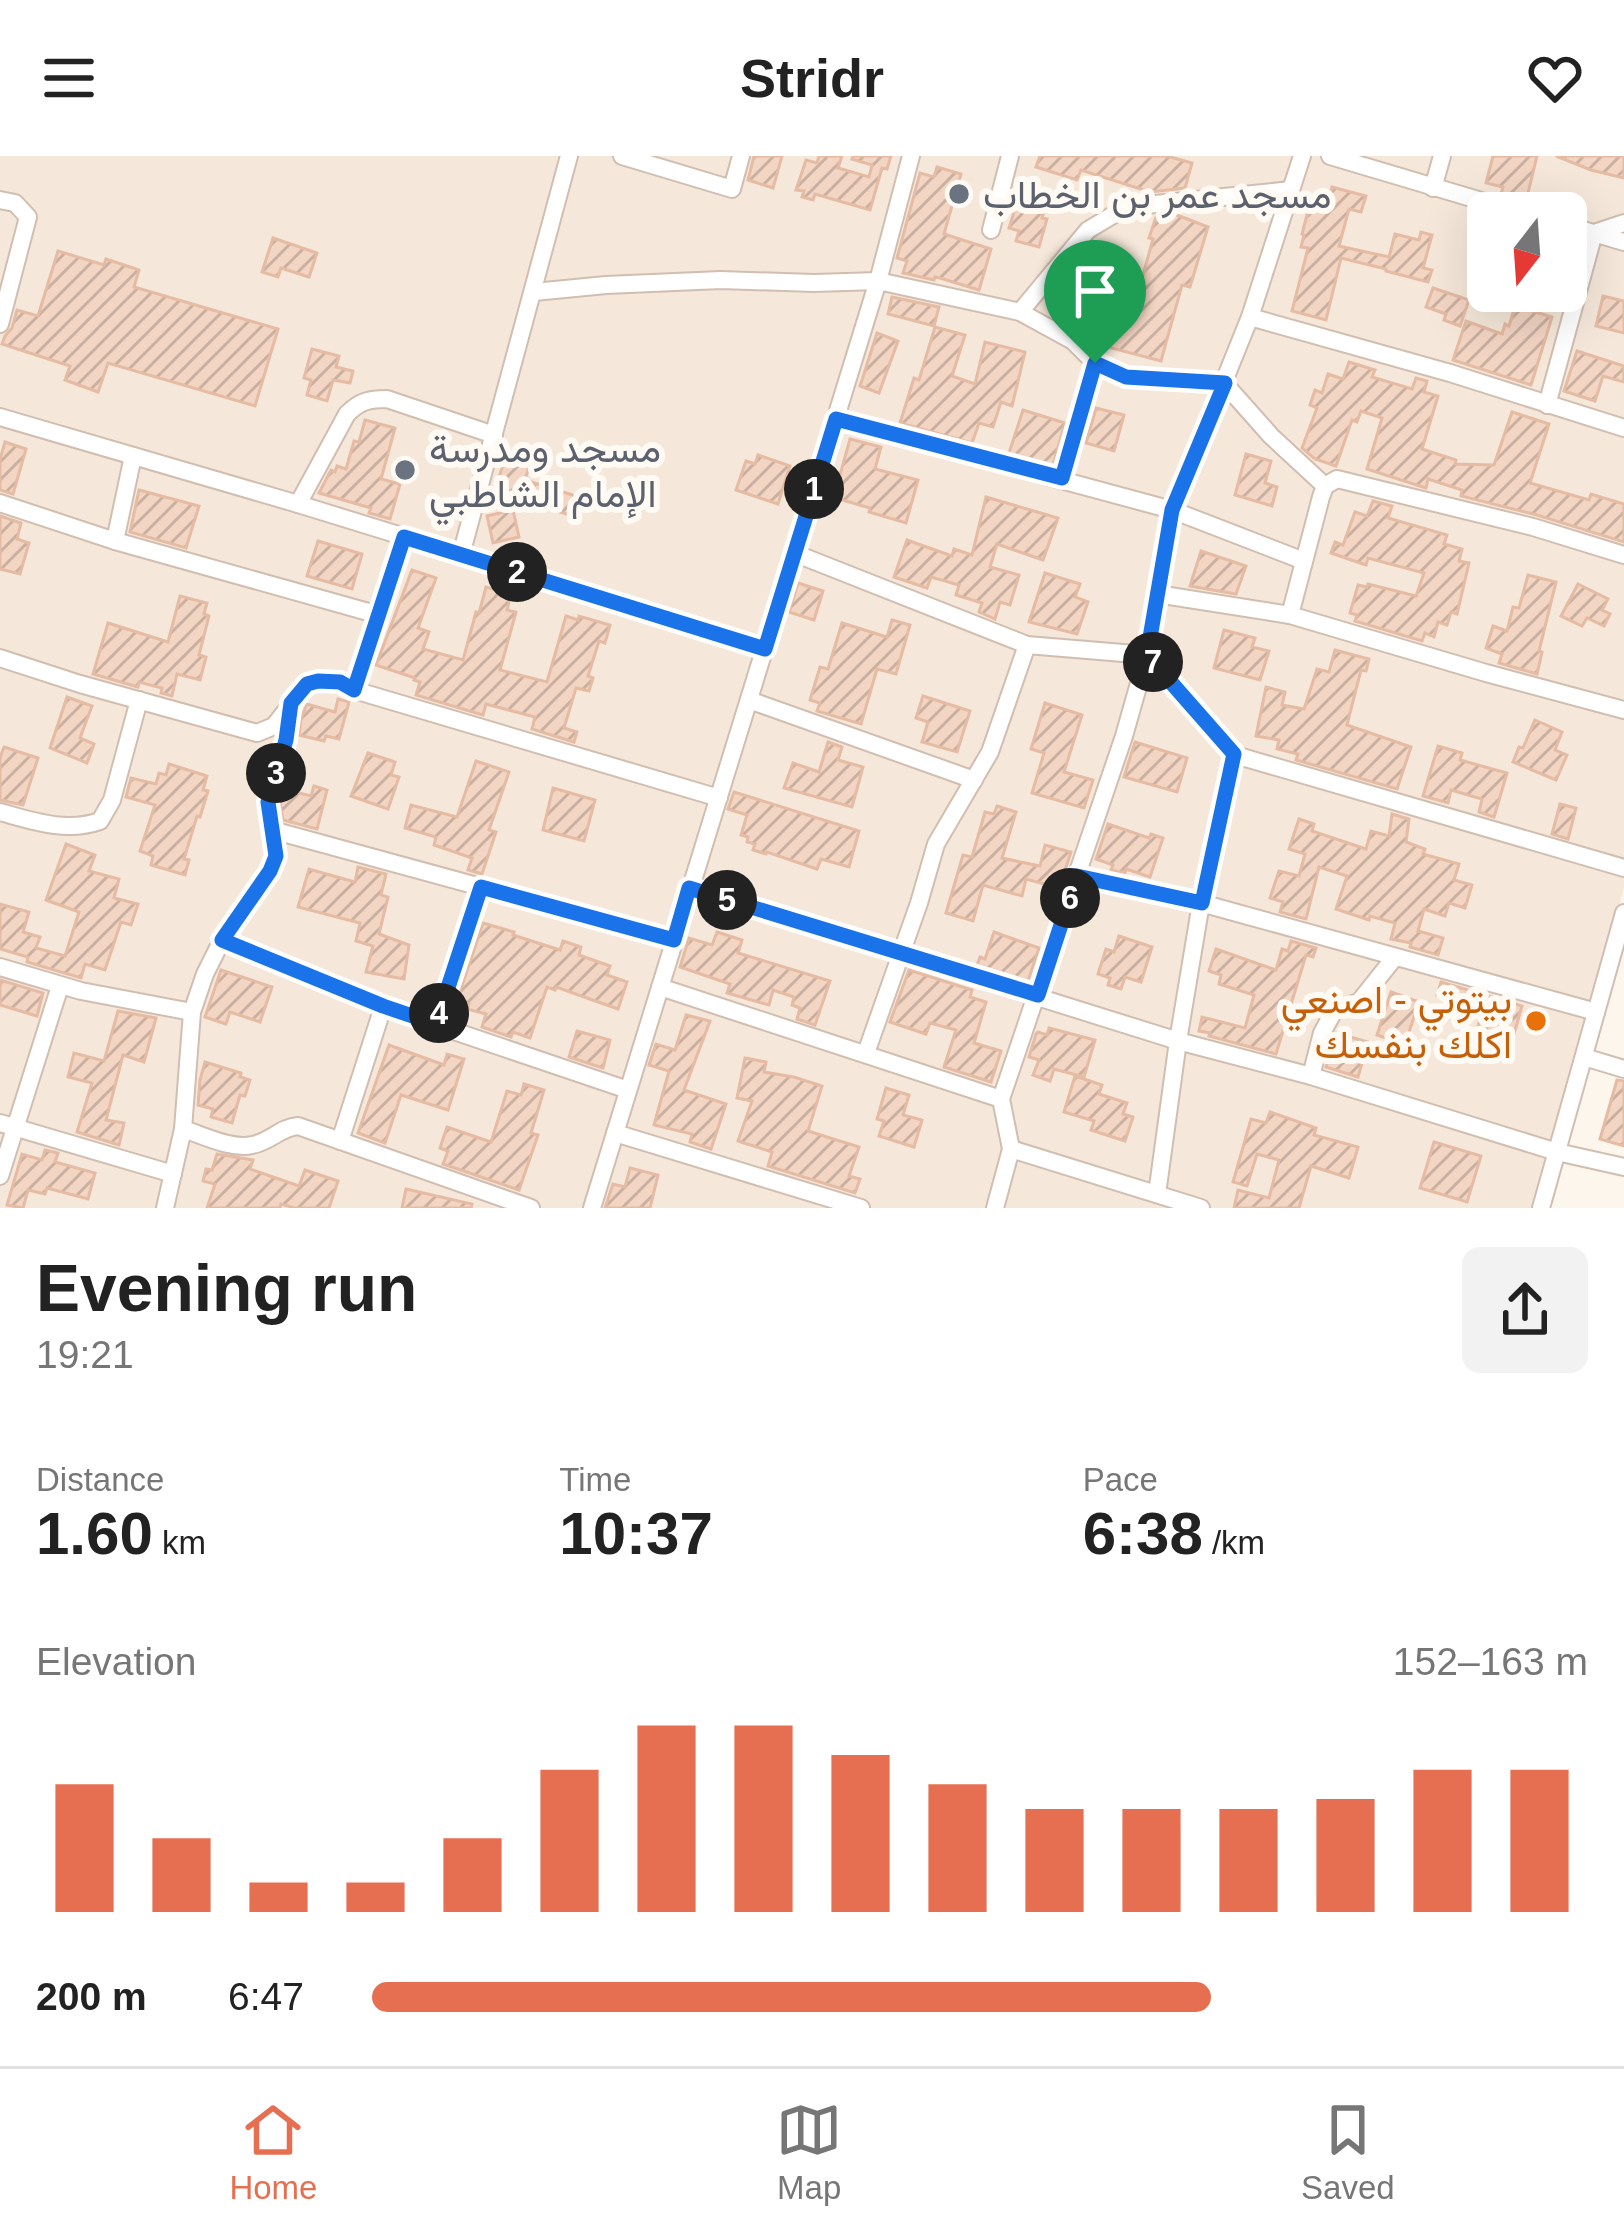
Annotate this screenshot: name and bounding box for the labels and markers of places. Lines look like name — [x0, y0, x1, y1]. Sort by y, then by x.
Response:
place label: مسجد عمر بن الخطاب — [983, 173, 1331, 219]
marker: مسجد عمر بن الخطاب — [946, 181, 972, 207]
pin — [1044, 240, 1146, 363]
place label: مسجد ومدرسة الإمام الشاطبي — [429, 427, 661, 525]
marker: مسجد ومدرسة الإمام الشاطبي — [392, 457, 418, 483]
pin: 1 — [784, 459, 844, 519]
pin: 2 — [487, 542, 547, 602]
pin: 7 — [1123, 632, 1183, 692]
pin: 3 — [246, 743, 306, 803]
pin: 6 — [1040, 868, 1100, 928]
pin: 5 — [697, 870, 757, 930]
place label: بيتوتي - اصنعي اكلك بنفسك — [1281, 978, 1512, 1067]
pin: 4 — [409, 983, 469, 1043]
marker: بيتوتي - اصنعي اكلك بنفسك — [1523, 1008, 1549, 1034]

